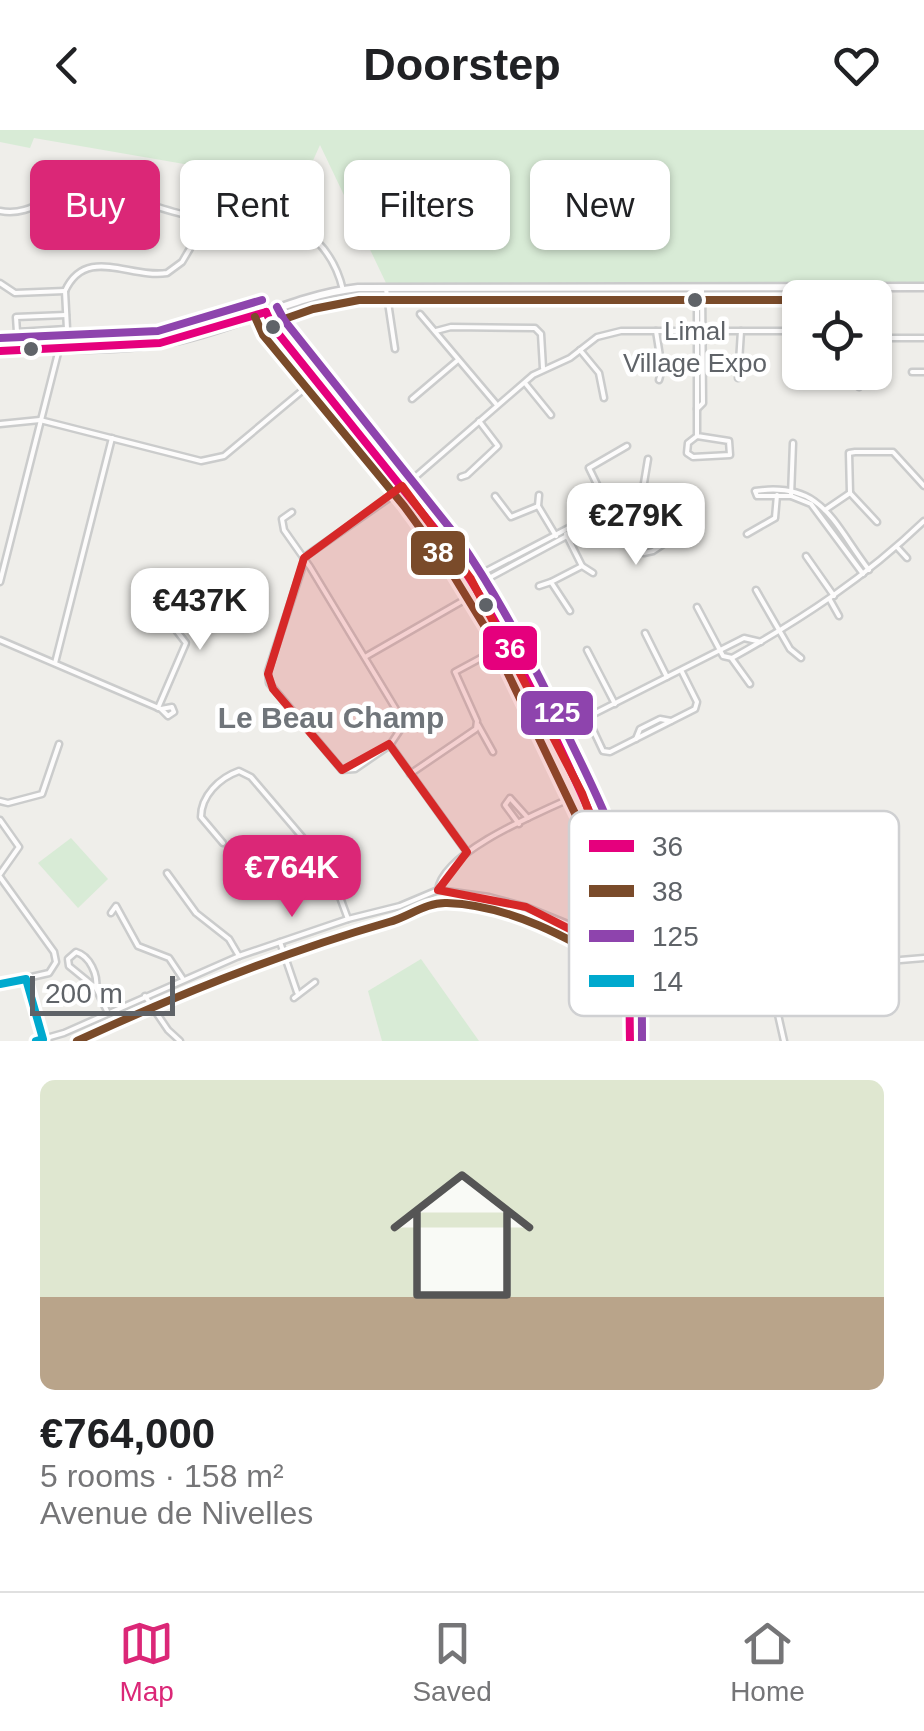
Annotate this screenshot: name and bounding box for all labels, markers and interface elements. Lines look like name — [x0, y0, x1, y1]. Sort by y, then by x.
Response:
icon: back — [40, 38, 95, 93]
icon: heart — [829, 38, 884, 93]
text: Doorstep — [363, 39, 561, 90]
chip: Buy — [30, 160, 160, 250]
chip: Rent — [180, 160, 324, 250]
chip: Filters — [344, 160, 510, 250]
chip: New — [530, 160, 670, 250]
map controls — [782, 280, 892, 390]
button: locate — [782, 280, 892, 390]
marker: Limal Village Expo — [685, 290, 705, 310]
place label: Limal Village Expo — [623, 316, 767, 378]
unlabelled marker — [263, 317, 283, 337]
unlabelled marker — [21, 339, 41, 359]
pin: €279K — [566, 483, 706, 568]
text: €279K — [589, 497, 683, 533]
line badge: 38 — [409, 529, 467, 577]
text: 38 — [422, 537, 454, 568]
pin: €437K — [130, 568, 270, 653]
text: €437K — [153, 582, 247, 618]
unlabelled marker — [476, 595, 496, 615]
line badge: 36 — [481, 624, 539, 672]
text: 36 — [494, 633, 526, 664]
line badge: 125 — [519, 689, 595, 737]
text: 125 — [534, 697, 580, 728]
district label: Le Beau Champ — [218, 701, 444, 734]
legend — [569, 811, 899, 1016]
text: 36 — [652, 831, 683, 862]
pin: €764K — [222, 835, 362, 920]
text: €764K — [245, 849, 339, 885]
text: 38 — [652, 876, 683, 907]
text: 125 — [652, 921, 699, 952]
text: 14 — [652, 966, 683, 997]
scale bar — [30, 971, 175, 1016]
text: 200 m — [45, 978, 123, 1009]
icon: home — [372, 1145, 552, 1325]
text: €764,000 — [40, 1410, 215, 1457]
text: 5 rooms · 158 m² — [40, 1458, 284, 1494]
text: Avenue de Nivelles — [40, 1495, 313, 1531]
tab: Map — [119, 1616, 174, 1708]
tab: Saved — [412, 1616, 492, 1708]
tab: Home — [730, 1616, 805, 1708]

